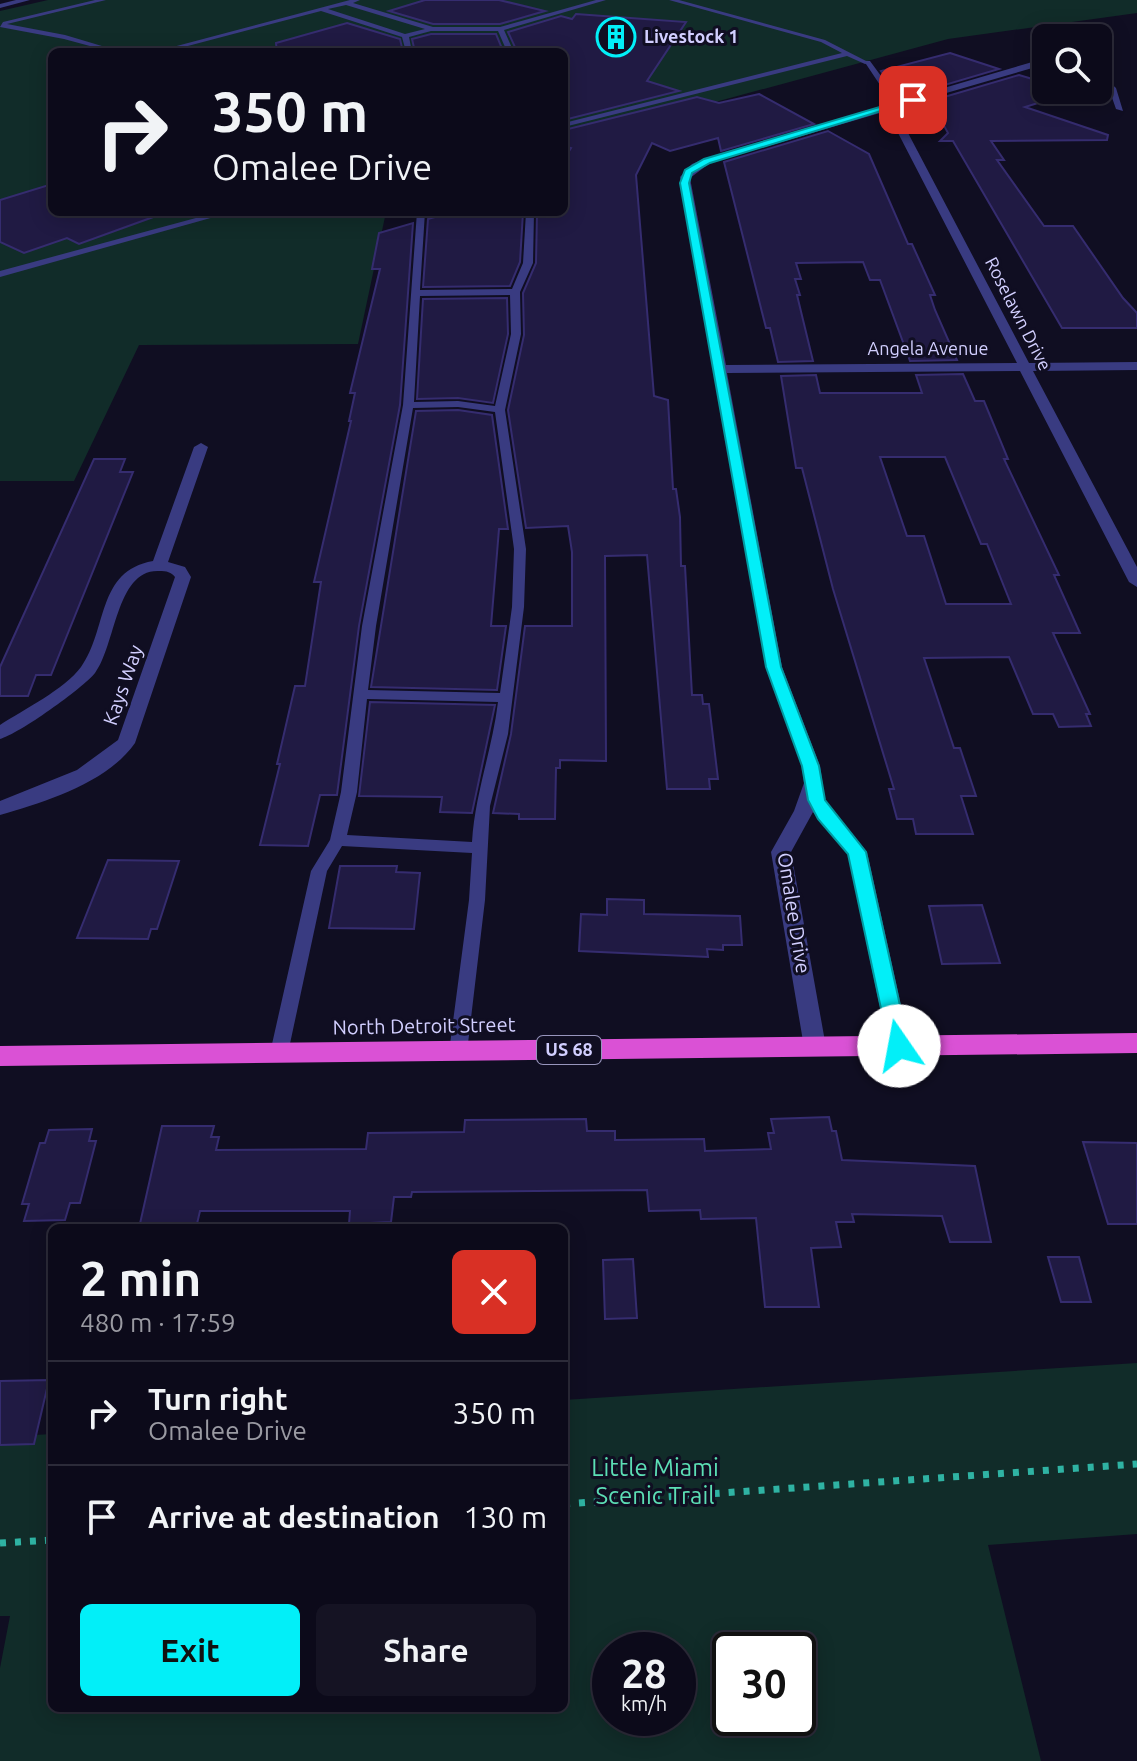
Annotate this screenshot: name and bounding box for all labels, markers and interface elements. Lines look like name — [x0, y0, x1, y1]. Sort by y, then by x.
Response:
building icon: Livestock 1 — [595, 16, 637, 58]
map controls — [1032, 24, 1112, 104]
button: search — [1032, 24, 1112, 104]
place label: Livestock 1 — [644, 26, 739, 46]
pin — [879, 66, 947, 134]
icon: arrive — [891, 78, 935, 122]
icon: right — [80, 80, 184, 184]
text: 350 m — [212, 80, 368, 143]
text: Omalee Drive — [212, 146, 432, 187]
street label: Roselawn Drive — [982, 254, 1056, 373]
street label: Angela Avenue — [867, 338, 989, 358]
street label: Kays Way — [98, 641, 147, 728]
street label: Omalee Drive — [774, 851, 815, 975]
position arrow — [857, 1004, 941, 1088]
street label: North Detroit Street — [332, 1012, 516, 1039]
road number: US 68 — [537, 1036, 601, 1064]
button: close — [452, 1250, 536, 1334]
text: 2 min — [80, 1251, 201, 1305]
text: 480 m · 17:59 — [80, 1308, 236, 1337]
text: Turn right — [148, 1382, 288, 1416]
icon: right — [80, 1391, 124, 1435]
text: 350 m — [452, 1396, 536, 1430]
text: Omalee Drive — [148, 1416, 307, 1445]
park label: Little Miami Scenic Trail — [591, 1454, 719, 1509]
icon: arrive — [80, 1495, 124, 1539]
text: Arrive at destination — [148, 1500, 440, 1534]
text: 130 m — [464, 1500, 547, 1534]
button: Exit — [80, 1604, 300, 1696]
button: Share — [316, 1604, 536, 1696]
speed limit sign: 30 — [712, 1632, 816, 1736]
text: 28 — [621, 1651, 667, 1696]
text: km/h — [621, 1692, 667, 1715]

